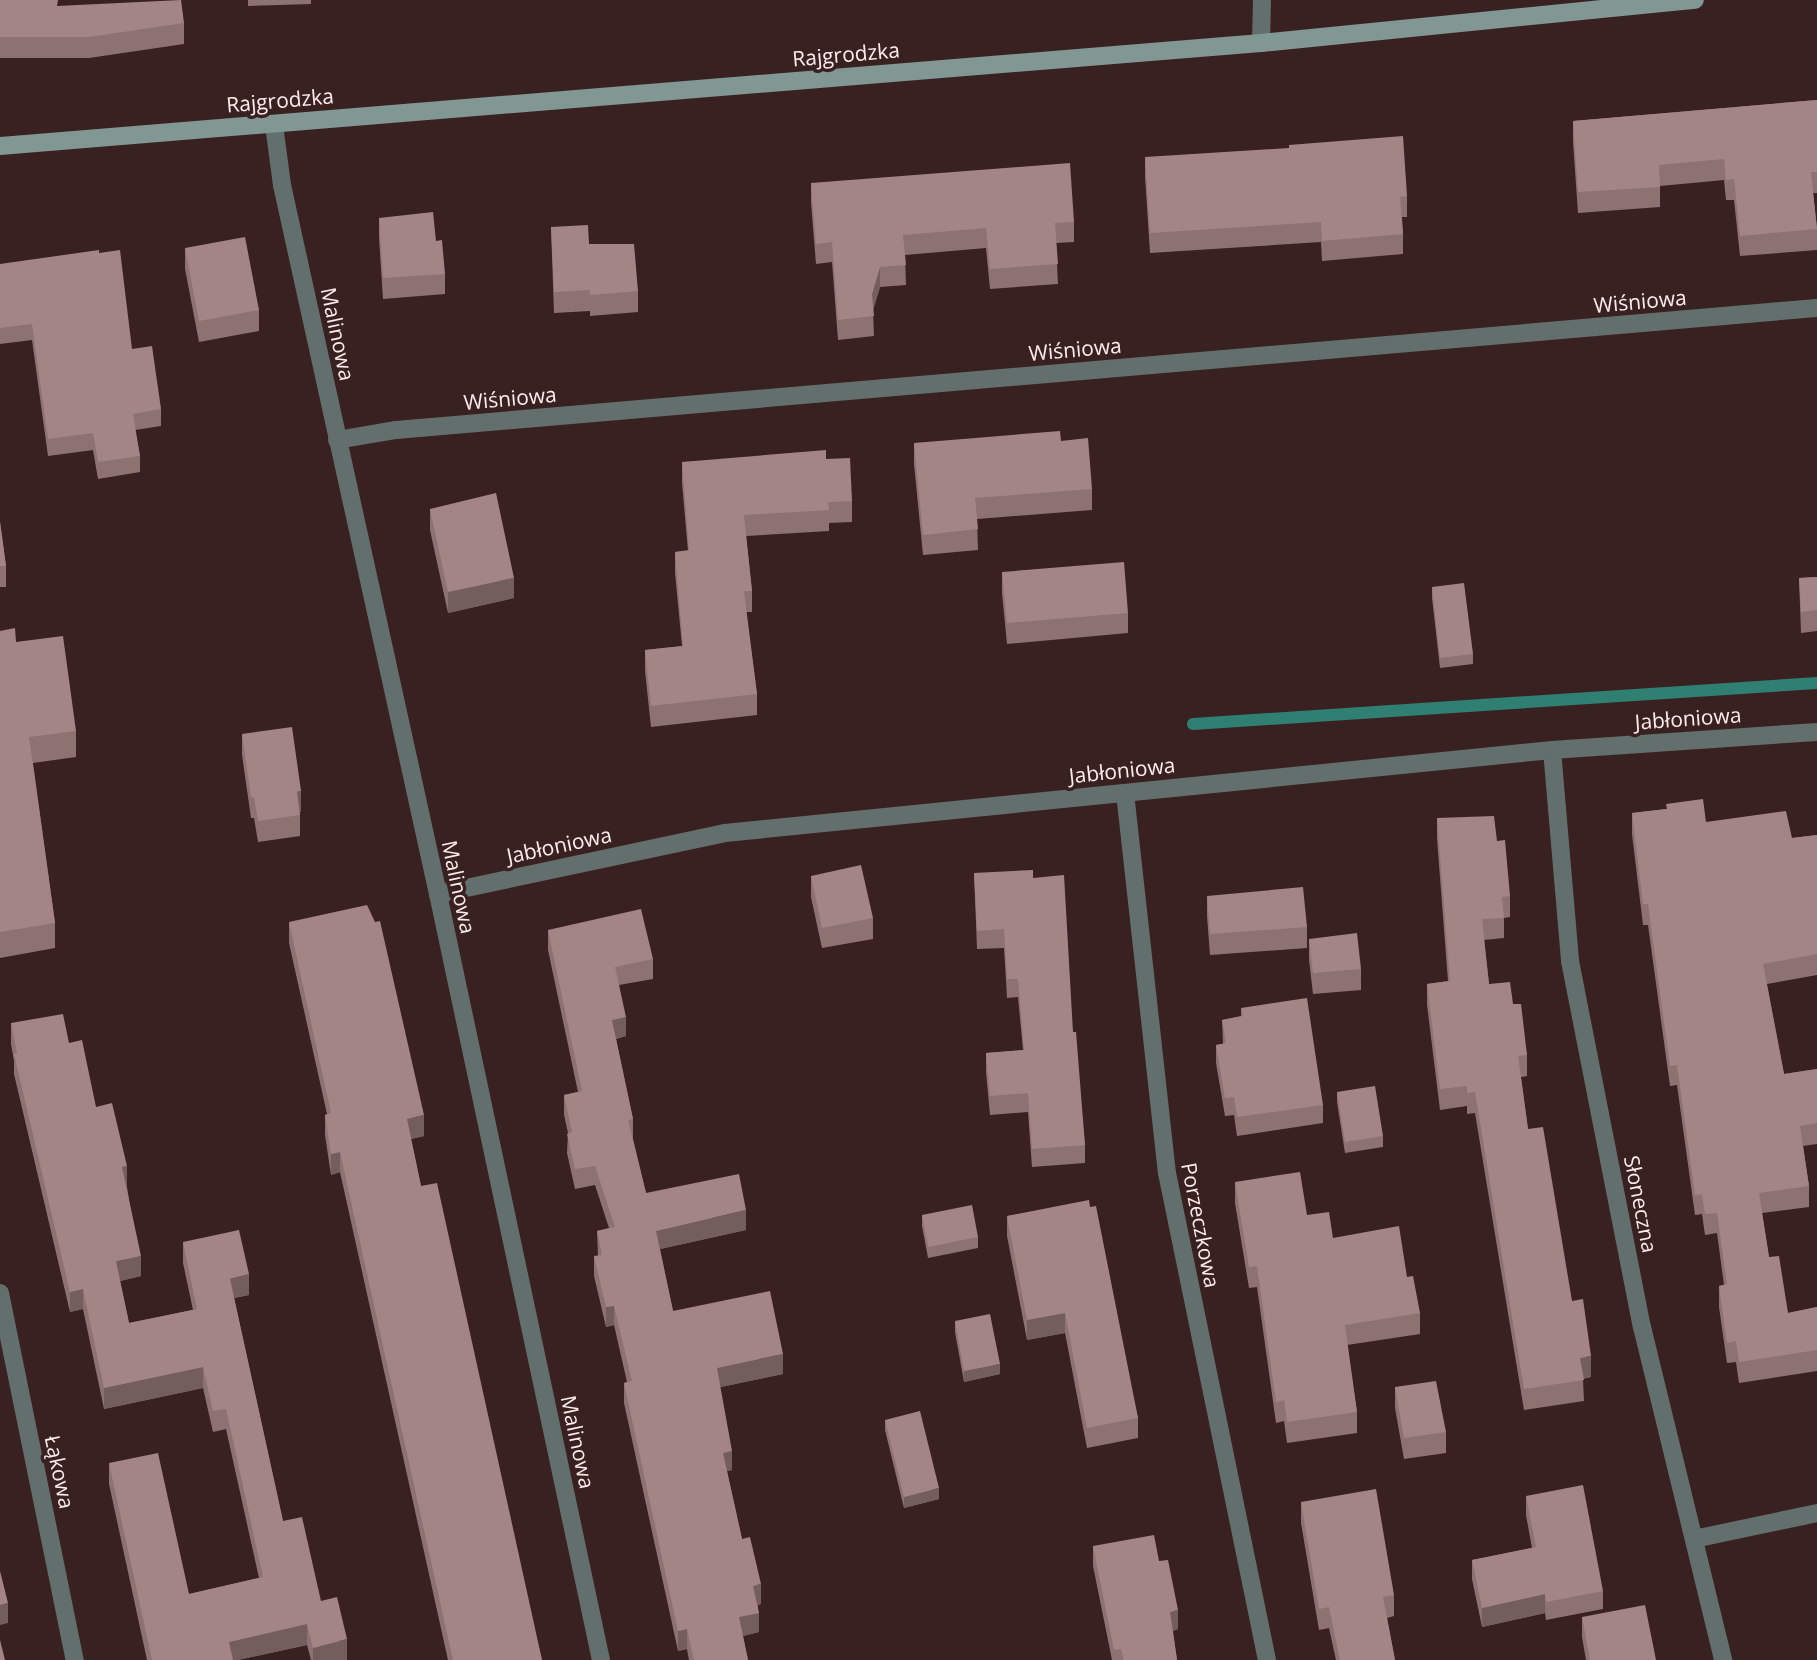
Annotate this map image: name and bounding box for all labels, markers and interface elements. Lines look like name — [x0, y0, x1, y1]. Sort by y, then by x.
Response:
street label: Rajgrodzka — [791, 37, 901, 71]
street label: Rajgrodzka — [225, 83, 335, 117]
street label: Wiśniowa — [1592, 284, 1688, 318]
street label: Malinowa — [316, 285, 360, 383]
street label: Wiśniowa — [1027, 332, 1123, 366]
street label: Wiśniowa — [462, 381, 558, 415]
street label: Jabłoniowa — [1634, 702, 1742, 734]
street label: Jabłoniowa — [1068, 752, 1176, 788]
street label: Jabłoniowa — [504, 822, 614, 868]
street label: Malinowa — [437, 838, 481, 936]
street label: Słoneczna — [1619, 1153, 1663, 1255]
street label: Porzeczkowa — [1177, 1160, 1225, 1290]
street label: Malinowa — [556, 1393, 600, 1491]
street label: Łąkowa — [40, 1433, 80, 1511]

